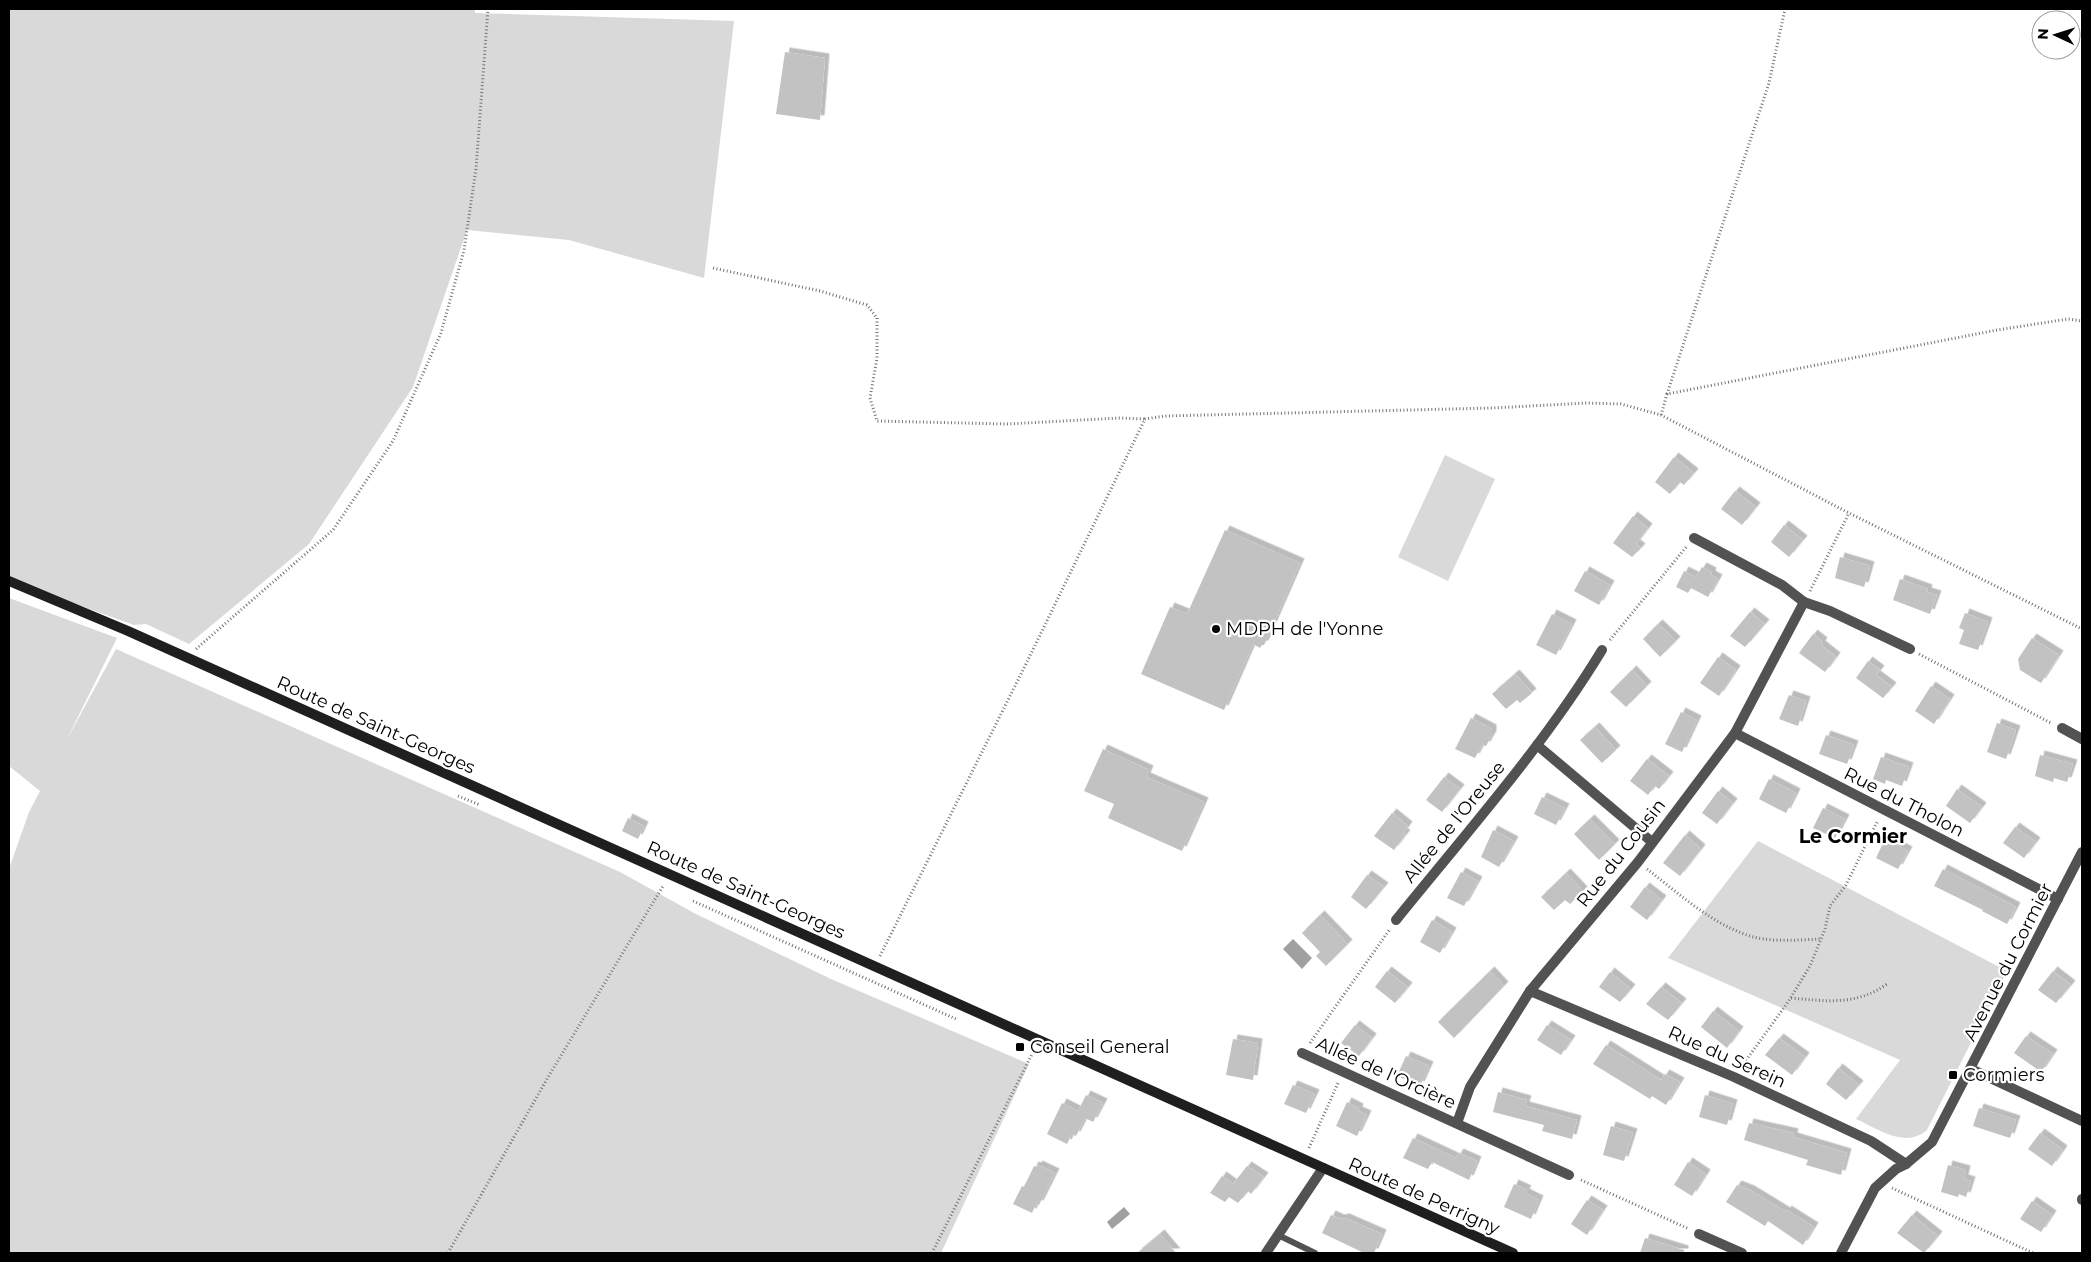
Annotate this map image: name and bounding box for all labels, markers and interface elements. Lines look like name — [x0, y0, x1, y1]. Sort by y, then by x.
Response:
north arrow — [2031, 10, 2081, 60]
text: N — [2034, 28, 2052, 40]
place label: MDPH de l'Yonne — [1226, 618, 1383, 640]
marker: MDPH de l'Yonne — [1210, 623, 1222, 635]
street label: Route de Saint-Georges — [273, 671, 479, 779]
street label: Allée de l'Oreuse — [1398, 757, 1510, 887]
street label: Rue du Tholon — [1840, 762, 1968, 842]
street label: Rue du Cousin — [1572, 795, 1670, 911]
district label: Le Cormier — [1799, 825, 1907, 848]
street label: Route de Saint-Georges — [643, 836, 849, 944]
street label: Avenue du Cormier — [1959, 879, 2057, 1045]
street label: Rue du Serein — [1665, 1021, 1789, 1093]
street label: Allée de l'Orcière — [1313, 1032, 1459, 1114]
place label: Conseil General — [1030, 1036, 1170, 1058]
marker: Conseil General — [1014, 1041, 1026, 1053]
place label: Cormiers — [1963, 1064, 2045, 1086]
marker: Cormiers — [1947, 1069, 1959, 1081]
street label: Route de Perrigny — [1345, 1153, 1503, 1239]

